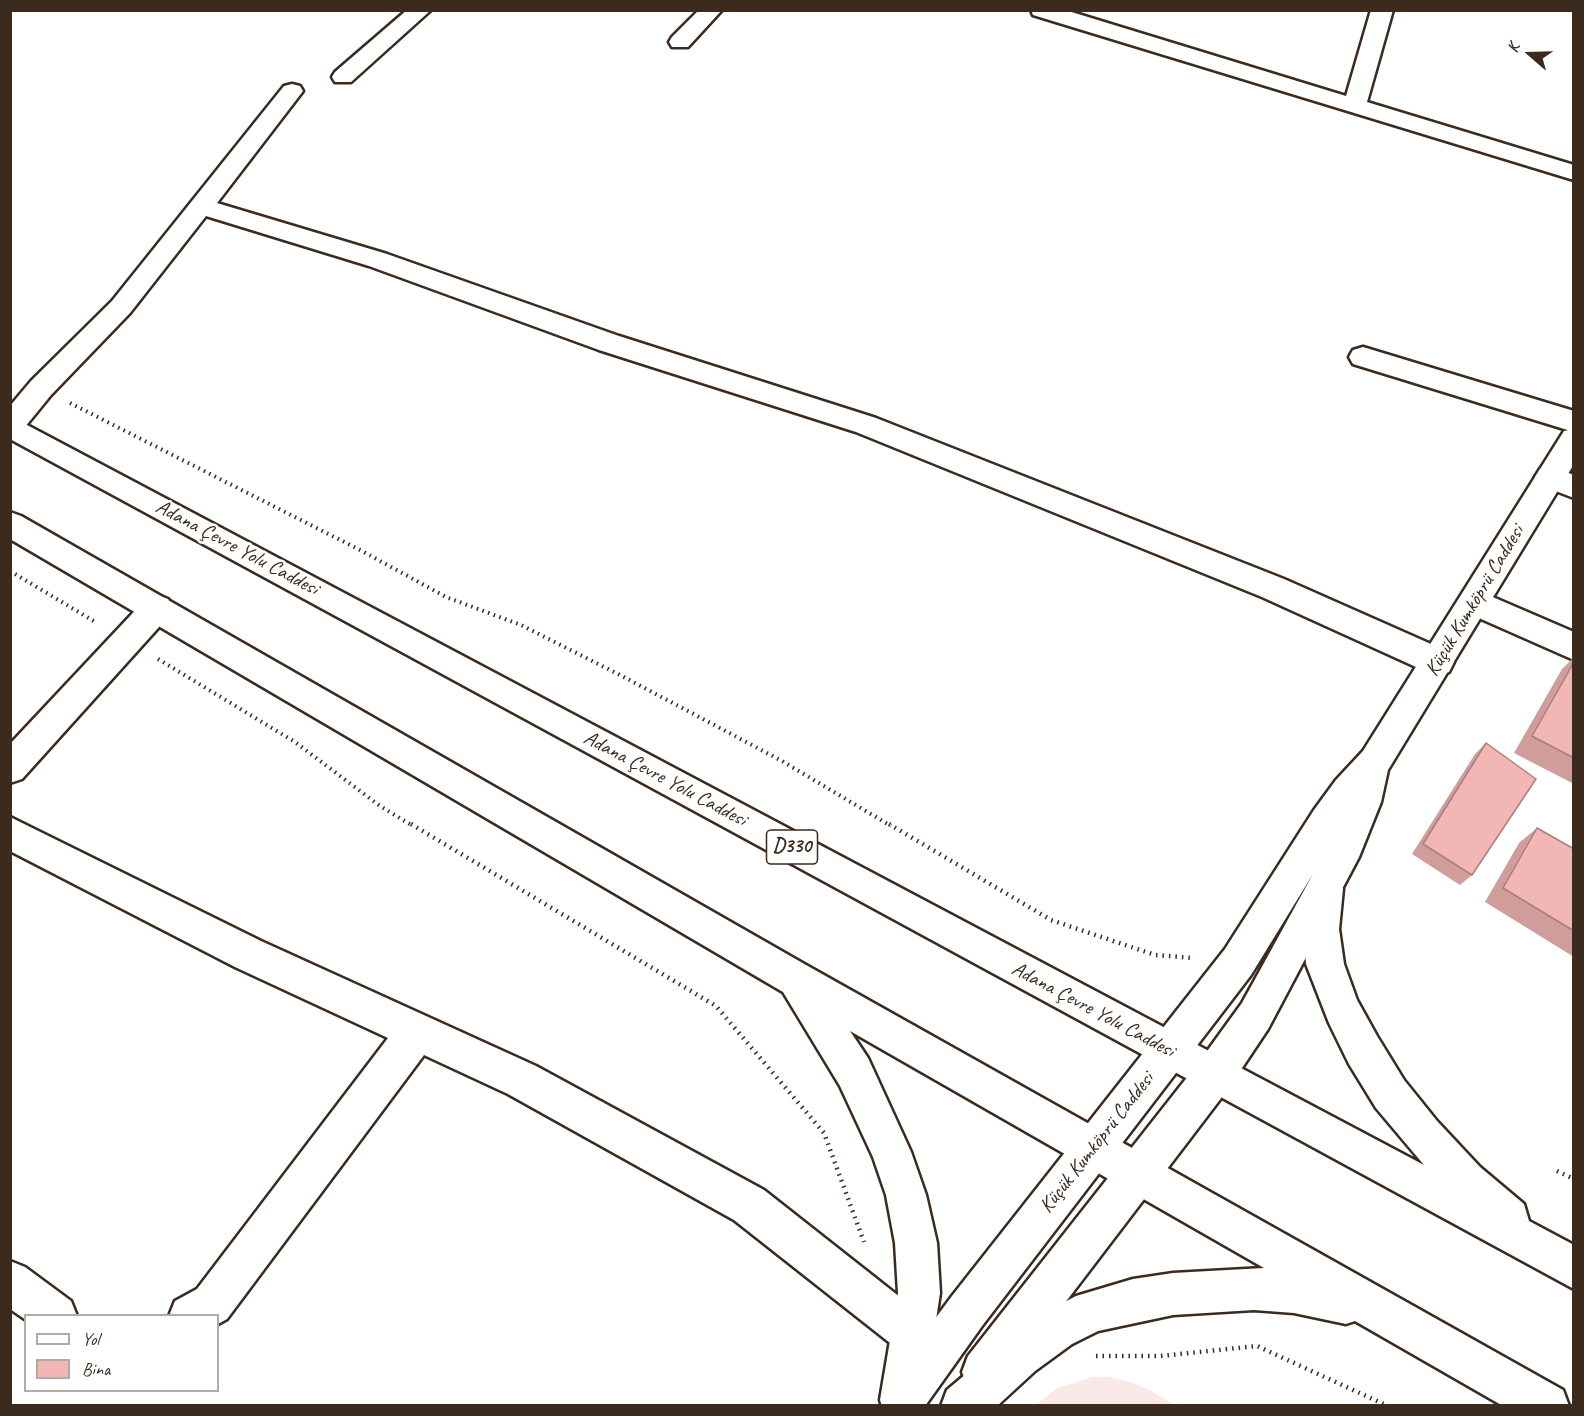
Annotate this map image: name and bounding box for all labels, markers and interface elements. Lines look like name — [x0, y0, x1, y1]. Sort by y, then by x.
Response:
north arrow — [1500, 24, 1560, 84]
text: K — [1502, 41, 1524, 55]
street label: Adana Çevre Yolu Caddesi — [151, 494, 323, 602]
street label: Küçük Kumköprü Caddesi — [1420, 521, 1530, 681]
street label: Adana Çevre Yolu Caddesi — [579, 725, 751, 833]
road number: D330 — [766, 830, 818, 864]
street label: Adana Çevre Yolu Caddesi — [1007, 956, 1179, 1064]
street label: Küçük Kumköprü Caddesi — [1034, 1068, 1160, 1218]
legend — [24, 1314, 219, 1392]
text: Yol — [82, 1328, 99, 1350]
text: Bina — [82, 1358, 110, 1380]

